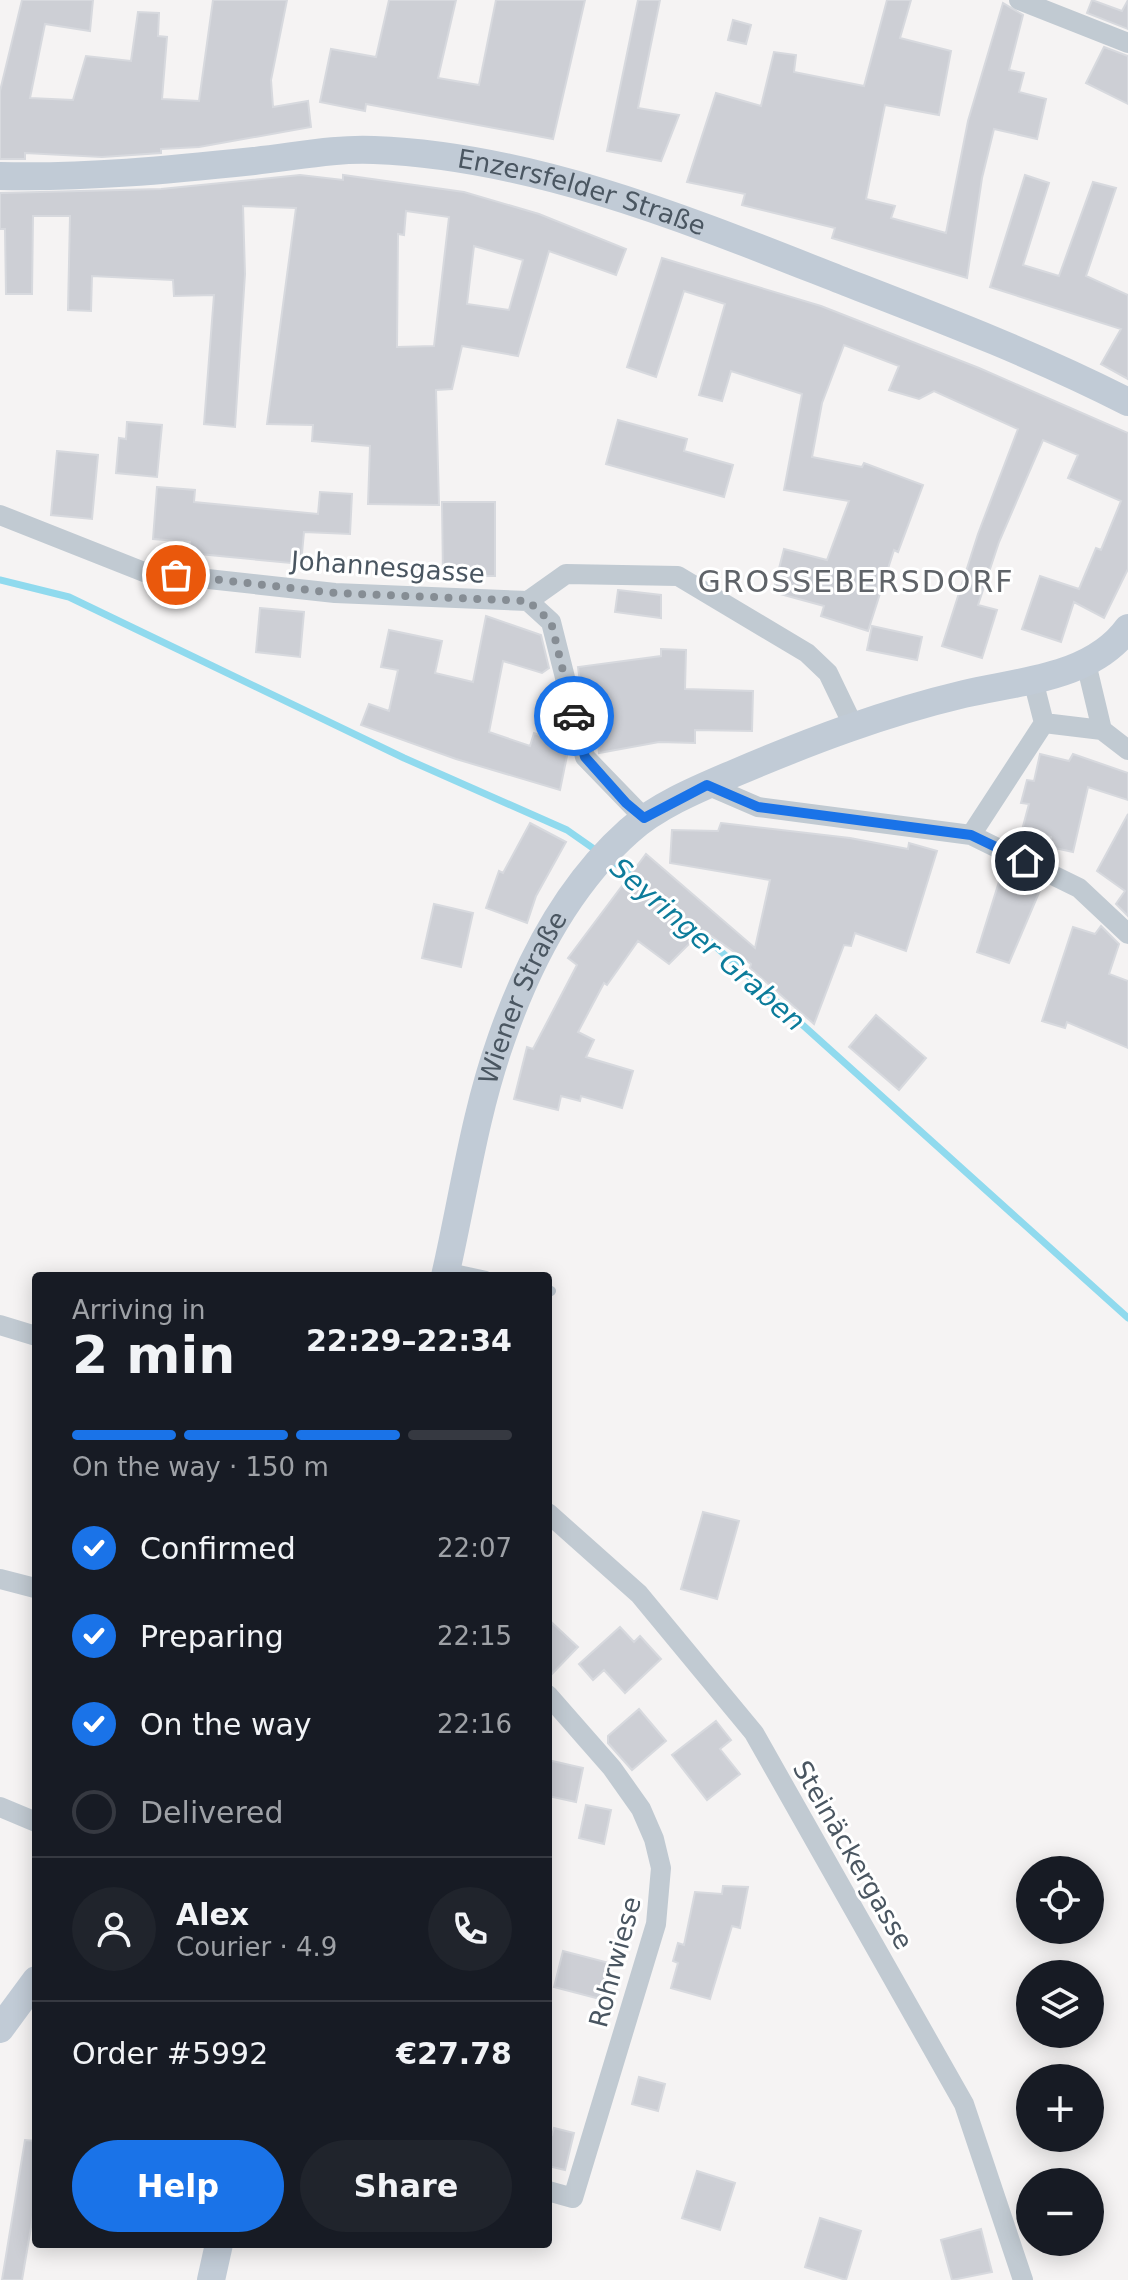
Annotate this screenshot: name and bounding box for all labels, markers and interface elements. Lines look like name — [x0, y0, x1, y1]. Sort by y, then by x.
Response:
street label: Enzersfelder Straße — [456, 143, 710, 241]
pin — [142, 541, 210, 609]
street label: Johannesgasse — [288, 545, 486, 589]
icon: bag — [154, 553, 198, 597]
district label: GROSSEBERSDORF — [698, 564, 1014, 599]
courier — [534, 676, 614, 756]
icon: car — [552, 694, 596, 738]
pin — [991, 827, 1059, 895]
icon: home — [1003, 839, 1047, 883]
water label: Seyringer Graben — [604, 851, 812, 1038]
street label: Wiener Straße — [473, 906, 573, 1088]
text: Arriving in — [72, 1295, 206, 1325]
text: 22:29–22:34 — [306, 1323, 512, 1358]
text: 2 min — [72, 1325, 235, 1385]
text: On the way · 150 m — [72, 1452, 329, 1482]
icon: check — [72, 1526, 116, 1570]
text: Confirmed — [140, 1531, 296, 1566]
text: 22:07 — [437, 1533, 512, 1563]
icon: check — [72, 1614, 116, 1658]
text: Preparing — [140, 1619, 284, 1654]
text: 22:15 — [437, 1621, 512, 1651]
icon: check — [72, 1702, 116, 1746]
text: On the way — [140, 1707, 312, 1742]
text: 22:16 — [437, 1709, 512, 1739]
street label: Steinäckergasse — [787, 1755, 919, 1955]
text: Delivered — [140, 1795, 284, 1830]
map controls — [1016, 1856, 1104, 2256]
button: locate — [1016, 1856, 1104, 1944]
button: person — [72, 1887, 156, 1971]
button: phone — [428, 1887, 512, 1971]
street label: Rohrwiese — [583, 1893, 647, 2031]
text: Alex — [176, 1897, 249, 1932]
text: Courier · 4.9 — [176, 1932, 337, 1962]
button: layers — [1016, 1960, 1104, 2048]
text: Order #5992 — [72, 2036, 268, 2071]
text: €27.78 — [396, 2036, 512, 2071]
button: + — [1016, 2064, 1104, 2152]
button: Help — [72, 2140, 284, 2232]
button: Share — [300, 2140, 512, 2232]
button: − — [1016, 2168, 1104, 2256]

